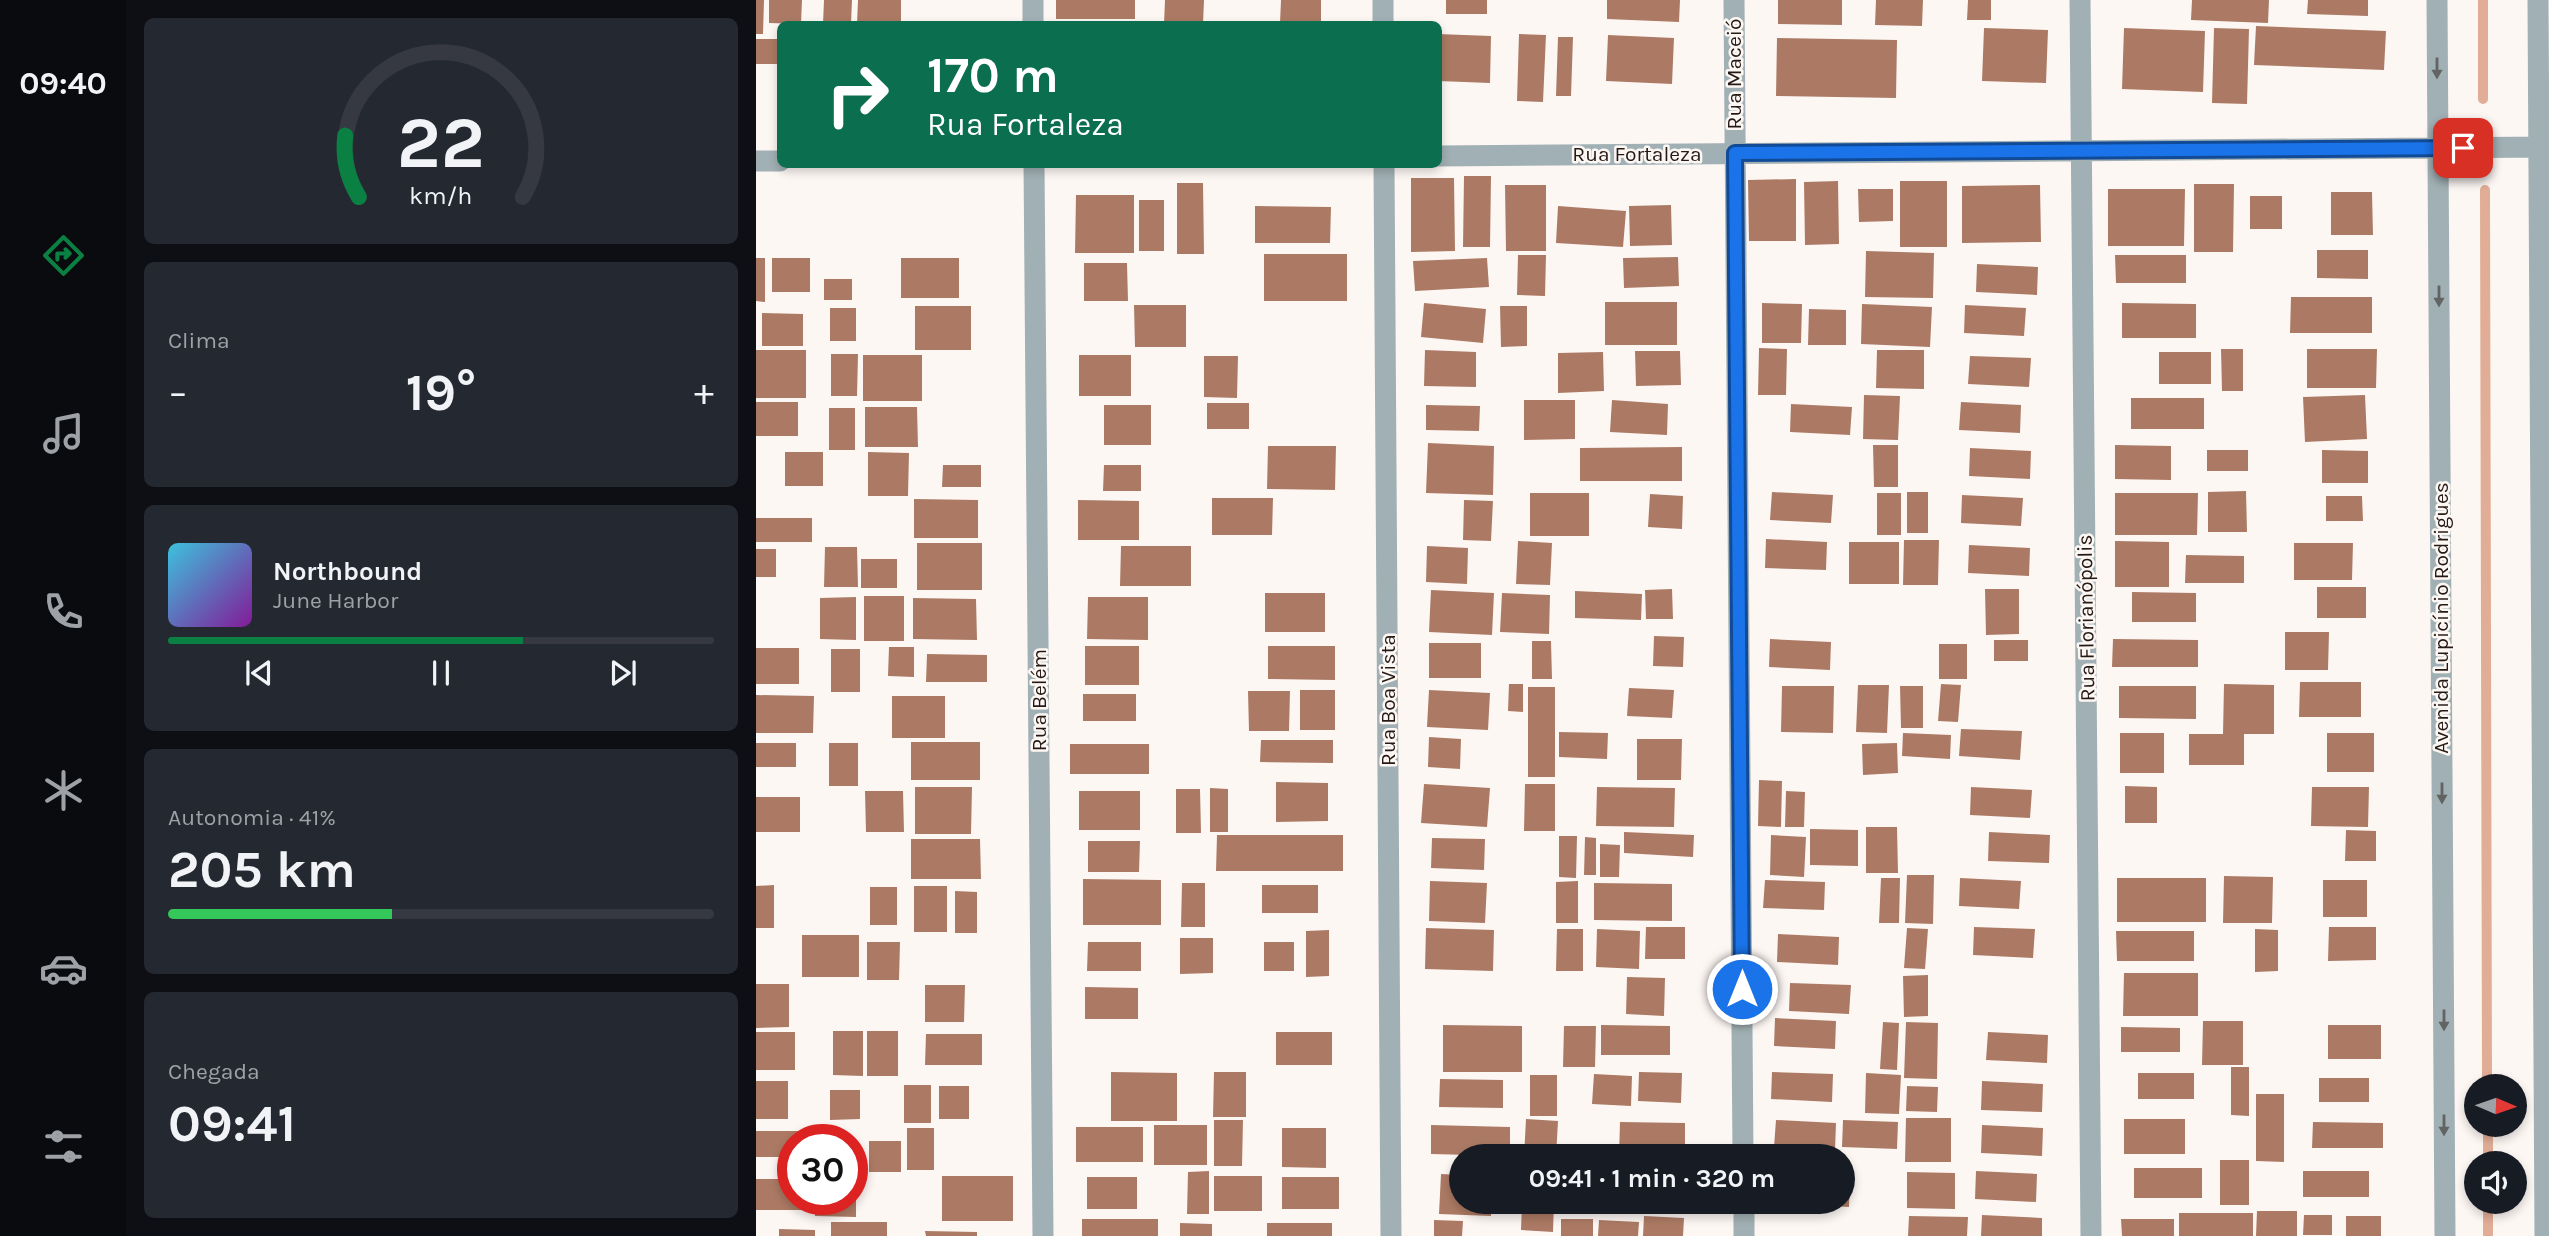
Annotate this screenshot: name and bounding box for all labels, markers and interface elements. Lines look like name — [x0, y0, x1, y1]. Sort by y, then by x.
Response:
street label: Rua Maceió — [1722, 19, 1746, 129]
text: 170 m — [927, 47, 1059, 104]
icon: right — [812, 49, 903, 140]
one-way arrow — [2431, 57, 2443, 79]
text: 09:40 — [19, 65, 107, 102]
text: 22 — [397, 100, 485, 185]
text: Rua Fortaleza — [927, 106, 1124, 143]
pin — [2433, 118, 2493, 178]
icon: arrive — [2444, 129, 2482, 167]
street label: Rua Fortaleza — [1572, 142, 1702, 166]
text: km/h — [409, 181, 473, 210]
icon: directions — [39, 231, 88, 280]
one-way arrow — [2433, 285, 2445, 307]
text: Clima — [168, 327, 230, 354]
text: 19° — [406, 362, 476, 423]
text: − — [168, 370, 188, 415]
text: + — [694, 370, 714, 415]
icon: music — [39, 409, 88, 458]
street label: Avenida Lupicínio Rodrigues — [2429, 482, 2453, 754]
street label: Rua Florianópolis — [2073, 534, 2099, 702]
text: Northbound — [273, 556, 422, 587]
icon: phone — [39, 587, 88, 636]
text: June Harbor — [273, 587, 398, 614]
street label: Rua Boa Vista — [1376, 634, 1400, 766]
street label: Rua Belém — [1027, 649, 1051, 751]
icon: previous — [240, 654, 278, 692]
icon: pause — [422, 654, 460, 692]
icon: next — [604, 654, 642, 692]
icon: climate — [39, 766, 88, 815]
one-way arrow — [2436, 782, 2448, 804]
text: Autonomia · 41% — [168, 804, 336, 831]
text: 205 km — [168, 839, 356, 900]
icon: car — [39, 944, 88, 993]
position arrow — [1705, 952, 1779, 1026]
one-way arrow — [2438, 1009, 2450, 1031]
text: Chegada — [168, 1058, 260, 1085]
north arrow — [2464, 1074, 2527, 1138]
map controls — [2464, 1074, 2527, 1214]
text: 09:41 — [168, 1093, 296, 1154]
one-way arrow — [2438, 1114, 2450, 1136]
icon: filters — [39, 1122, 88, 1171]
speed limit sign: 30 — [777, 1124, 868, 1215]
button: sound — [2464, 1151, 2527, 1214]
text: 09:41 · 1 min · 320 m — [1529, 1163, 1775, 1194]

